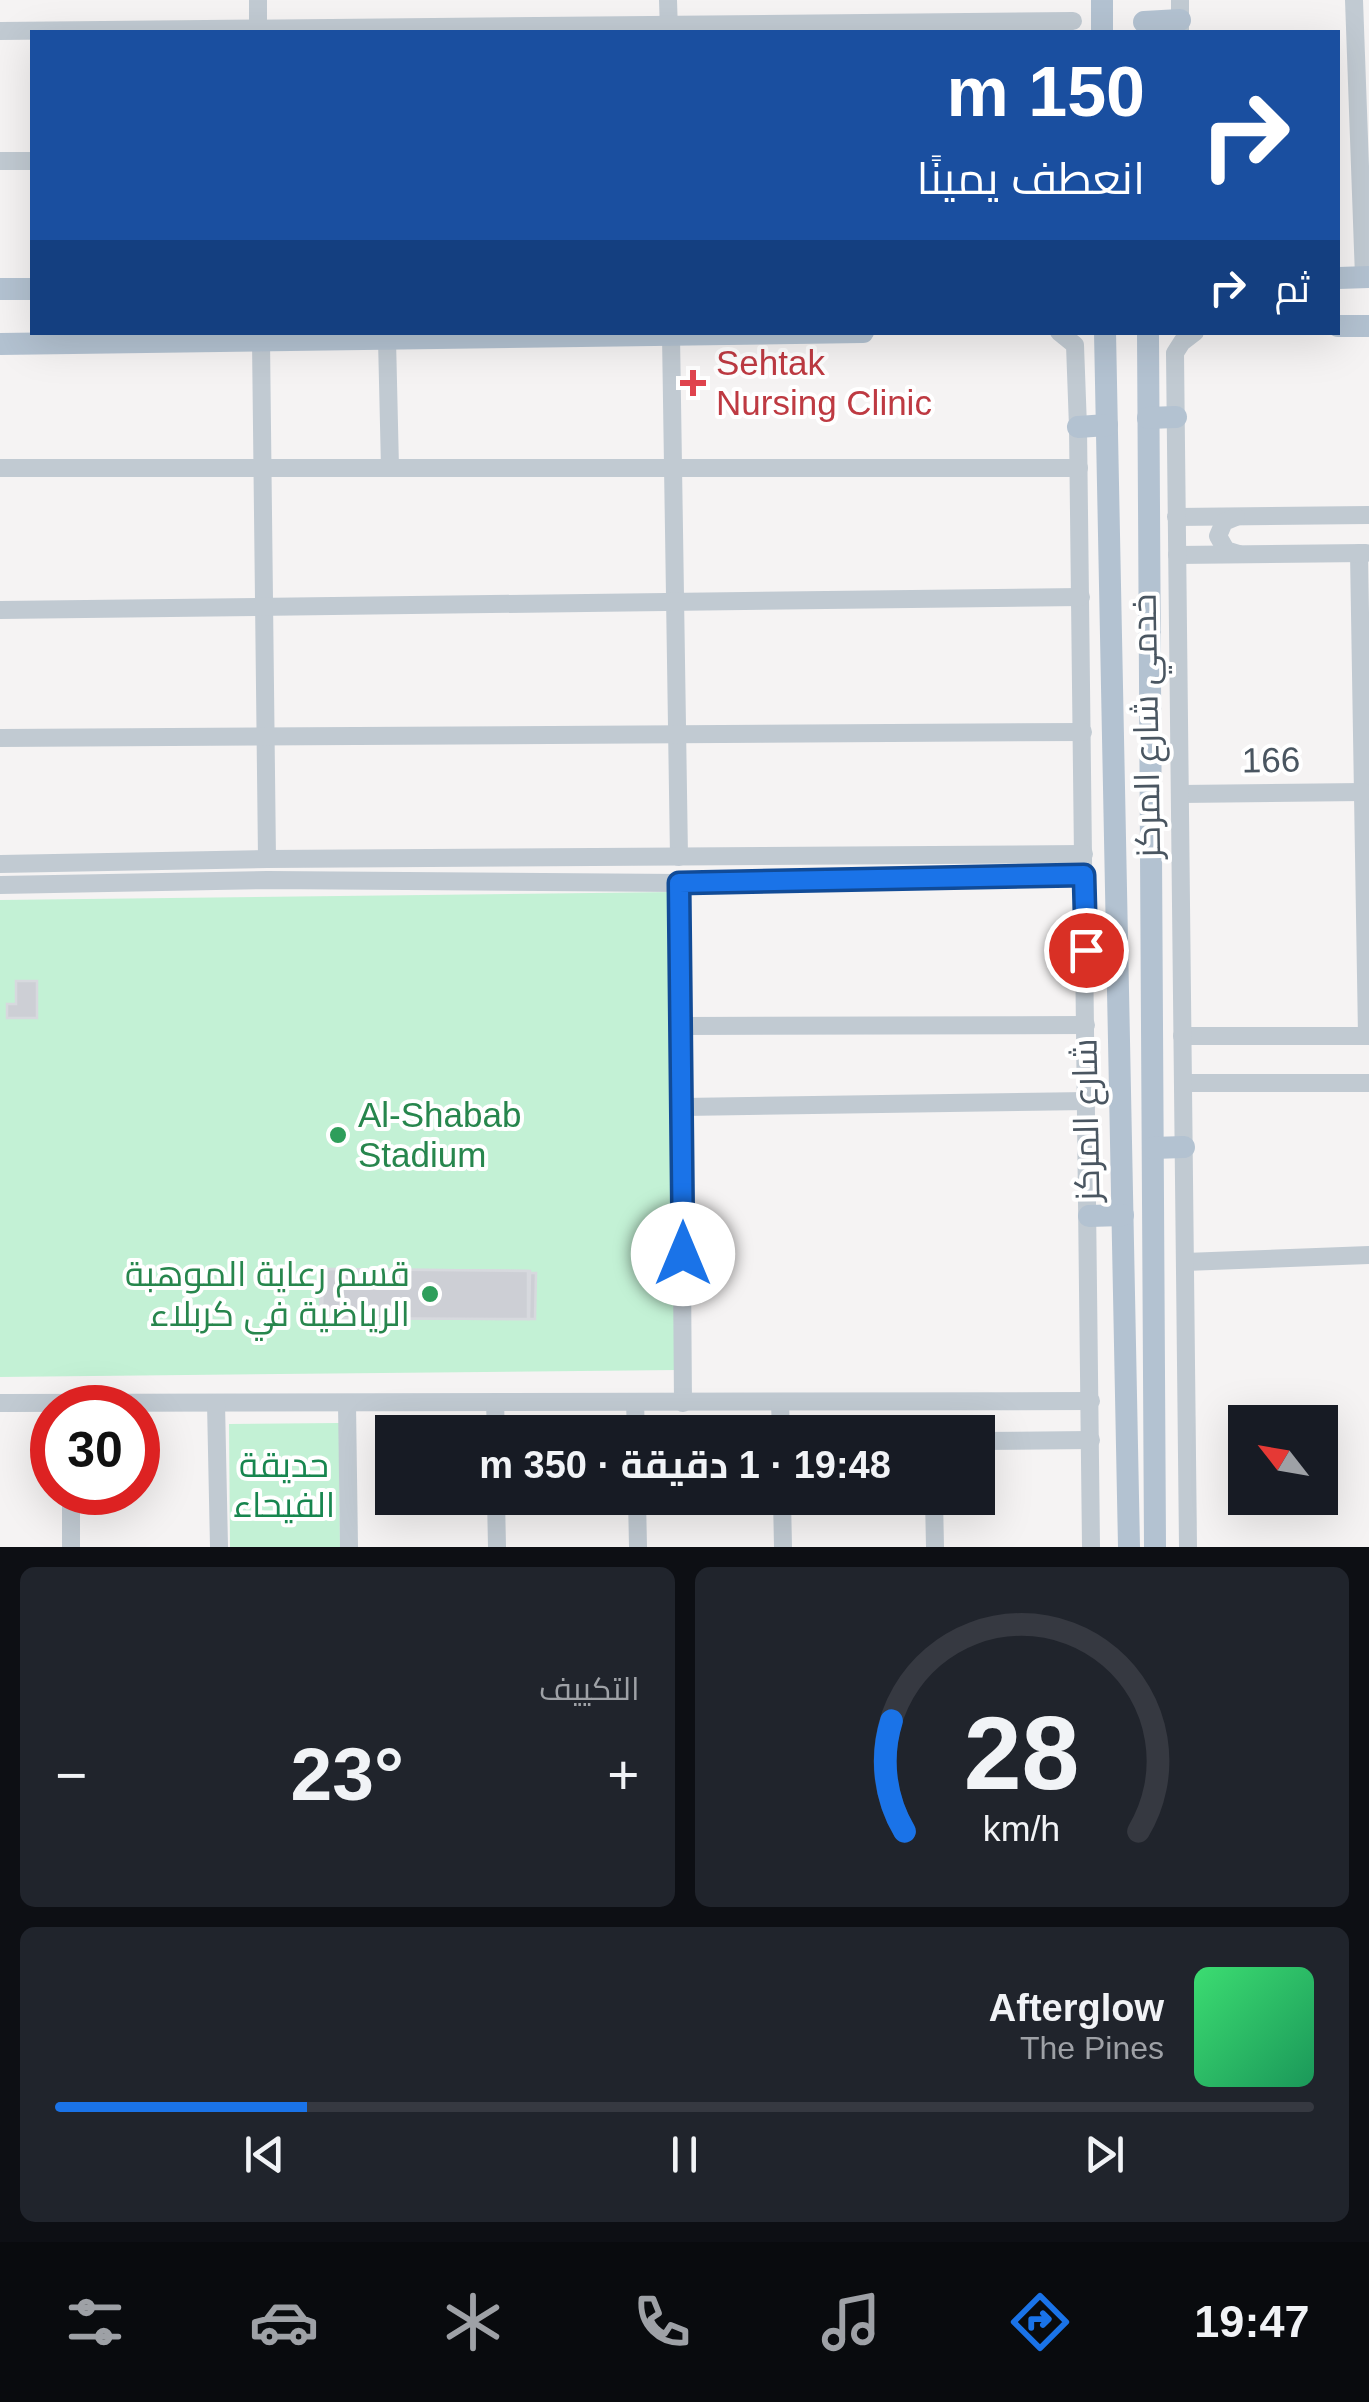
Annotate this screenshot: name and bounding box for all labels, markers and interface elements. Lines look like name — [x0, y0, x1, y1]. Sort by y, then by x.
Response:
text: 150 m — [947, 53, 1145, 131]
icon: right — [1180, 70, 1310, 200]
text: انعطف يمينًا — [916, 153, 1145, 204]
icon: right — [1200, 260, 1255, 315]
text: ثم — [1275, 268, 1310, 310]
place label: Sehtak Nursing Clinic — [716, 343, 932, 422]
marker: Sehtak Nursing Clinic — [680, 370, 706, 396]
street label: خدمي شارع المركز — [1124, 593, 1175, 861]
street label: 166 — [1241, 739, 1301, 780]
pin — [1044, 908, 1129, 993]
icon: arrive — [1059, 923, 1114, 978]
street label: شارع المركز — [1065, 1038, 1110, 1204]
place label: Al-Shabab Stadium — [358, 1095, 521, 1174]
marker: Al-Shabab Stadium — [327, 1124, 349, 1146]
position arrow — [631, 1202, 735, 1306]
place label: قسم رعاية الموهبة الرياضية في كربلاء — [125, 1254, 410, 1341]
marker: قسم رعاية الموهبة الرياضية في كربلاء — [419, 1283, 441, 1305]
speed limit sign: 30 — [30, 1385, 160, 1515]
north arrow — [1228, 1405, 1338, 1515]
map controls — [1228, 1405, 1338, 1515]
text: 19:48 · 1 دقيقة · 350 m — [479, 1444, 891, 1486]
park label: حديقة الفيحاء — [233, 1445, 335, 1524]
text: التكييف — [539, 1671, 640, 1707]
text: 28 — [964, 1695, 1080, 1811]
text: 23° — [291, 1732, 404, 1816]
text: − — [55, 1744, 87, 1806]
text: + — [607, 1744, 639, 1806]
text: km/h — [983, 1809, 1060, 1849]
text: Afterglow — [989, 1987, 1164, 2029]
text: The Pines — [1020, 2030, 1164, 2066]
icon: previous — [237, 2127, 292, 2182]
icon: pause — [657, 2127, 712, 2182]
icon: next — [1077, 2127, 1132, 2182]
icon: filters — [60, 2287, 130, 2357]
icon: car — [249, 2287, 319, 2357]
icon: climate — [438, 2287, 508, 2357]
icon: phone — [627, 2287, 697, 2357]
icon: music — [816, 2287, 886, 2357]
icon: directions — [1005, 2287, 1075, 2357]
text: 19:47 — [1194, 2296, 1309, 2347]

